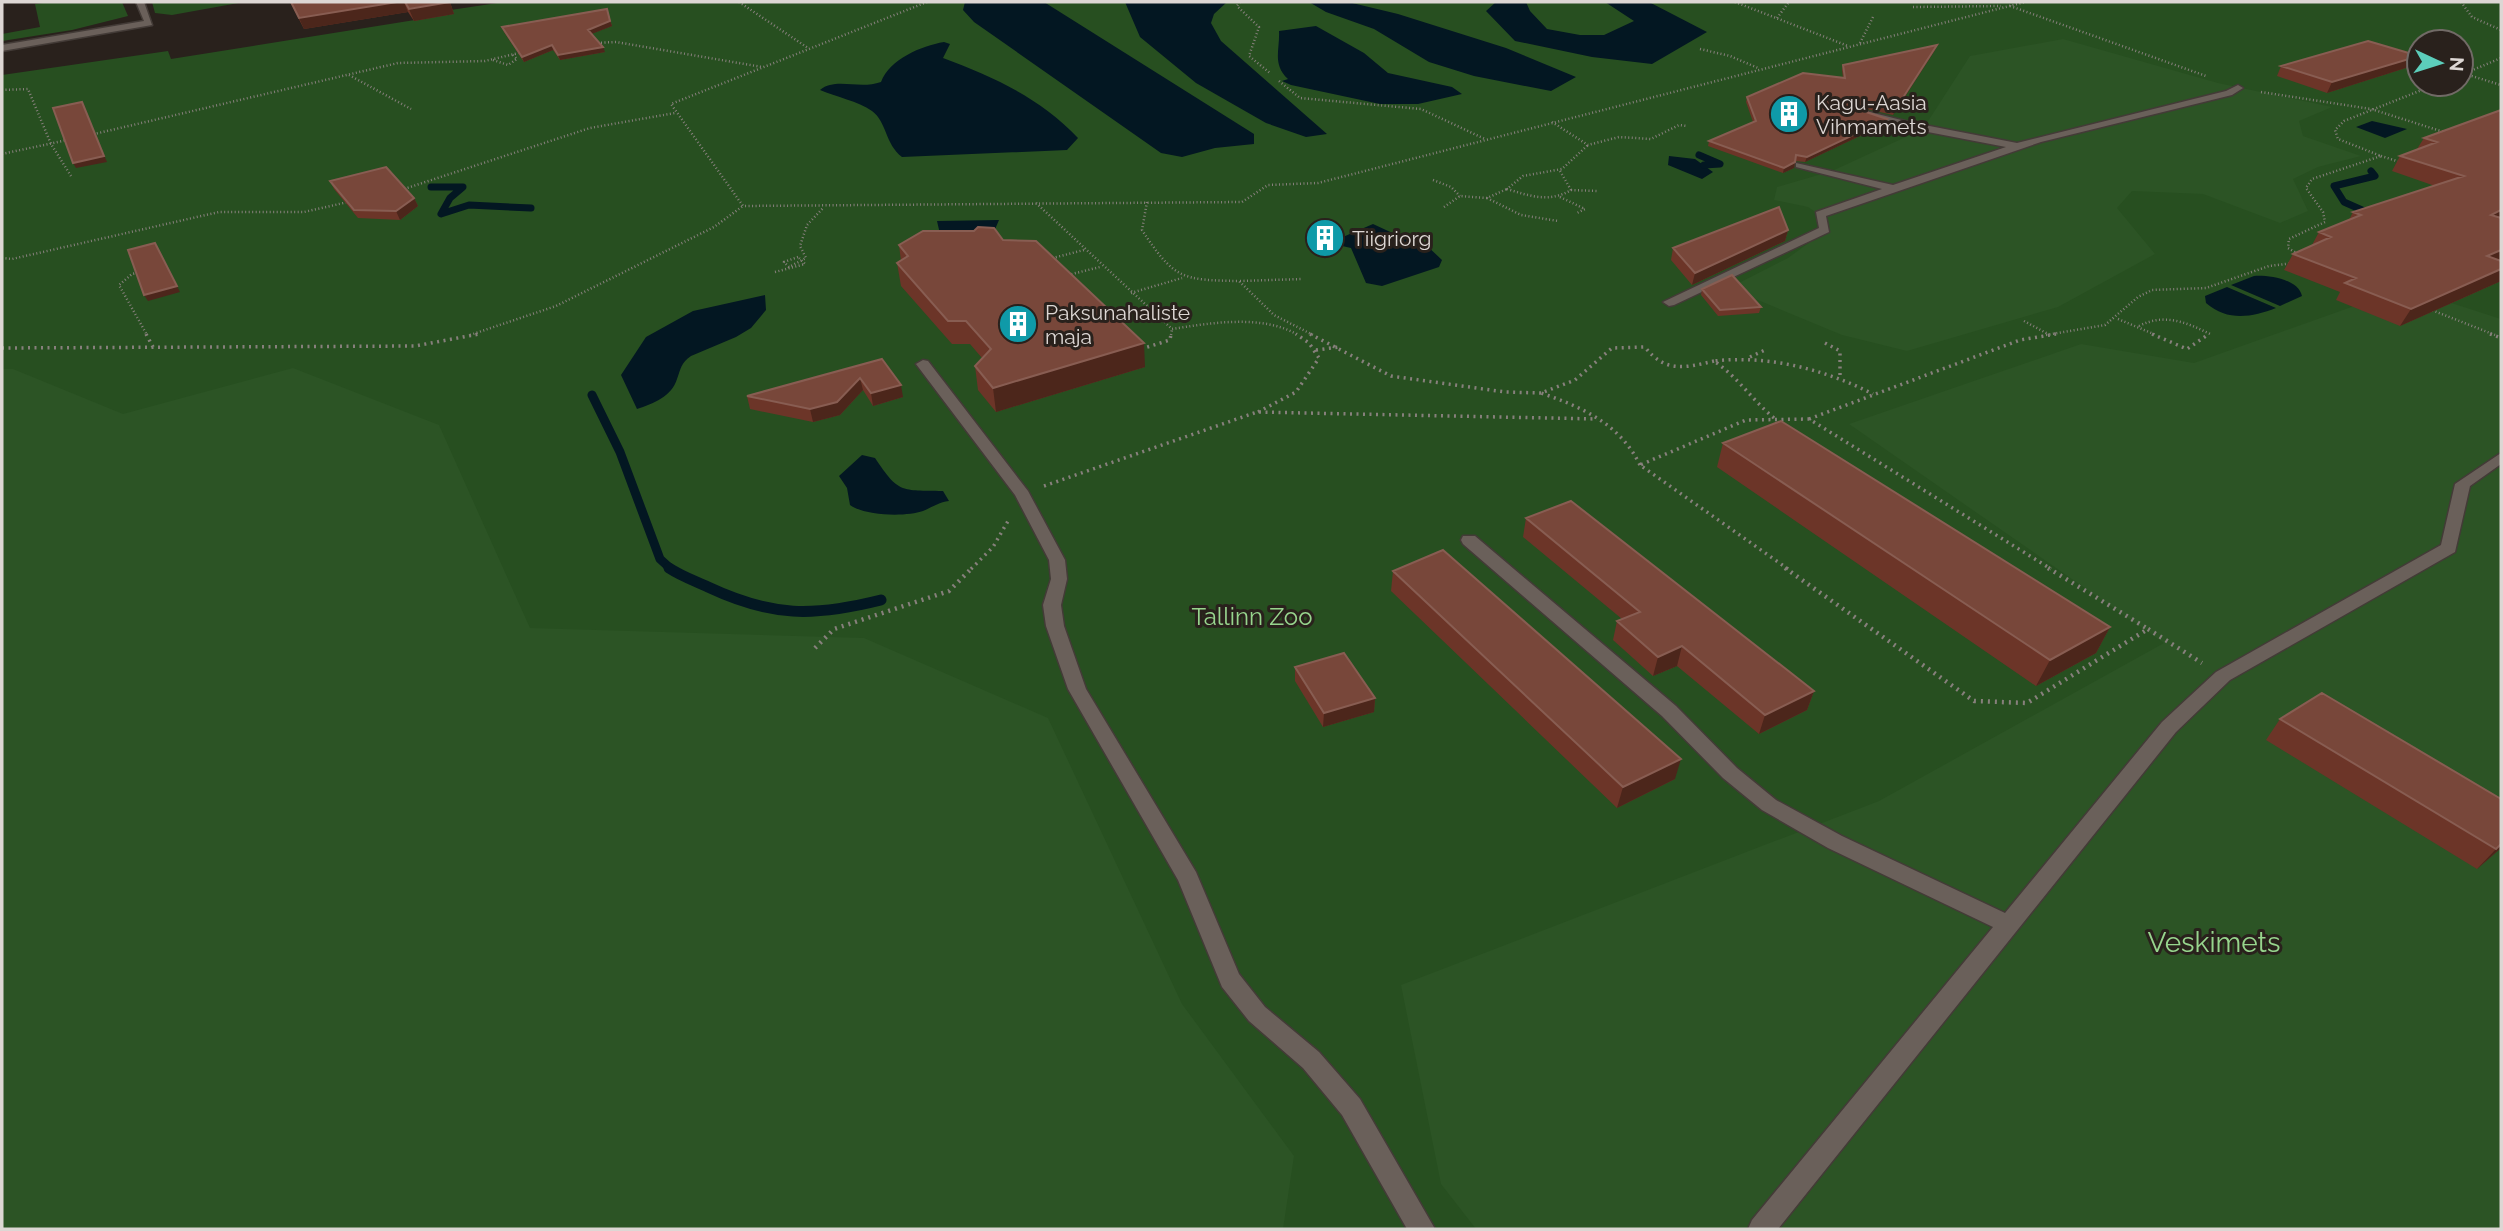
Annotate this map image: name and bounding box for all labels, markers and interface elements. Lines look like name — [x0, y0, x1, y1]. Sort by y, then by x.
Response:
north arrow — [2405, 28, 2475, 98]
text: N — [2445, 56, 2468, 72]
place label: Kagu-Aasia Vihmamets — [1816, 90, 1927, 139]
building icon: Kagu-Aasia Vihmamets — [1768, 93, 1810, 135]
building icon: Tiigriorg — [1304, 217, 1346, 259]
place label: Tiigriorg — [1352, 226, 1431, 251]
place label: Paksunahaliste maja — [1045, 300, 1190, 349]
building icon: Paksunahaliste maja — [997, 303, 1039, 345]
park label: Tallinn Zoo — [1192, 602, 1312, 631]
park label: Veskimets — [2148, 926, 2281, 959]

